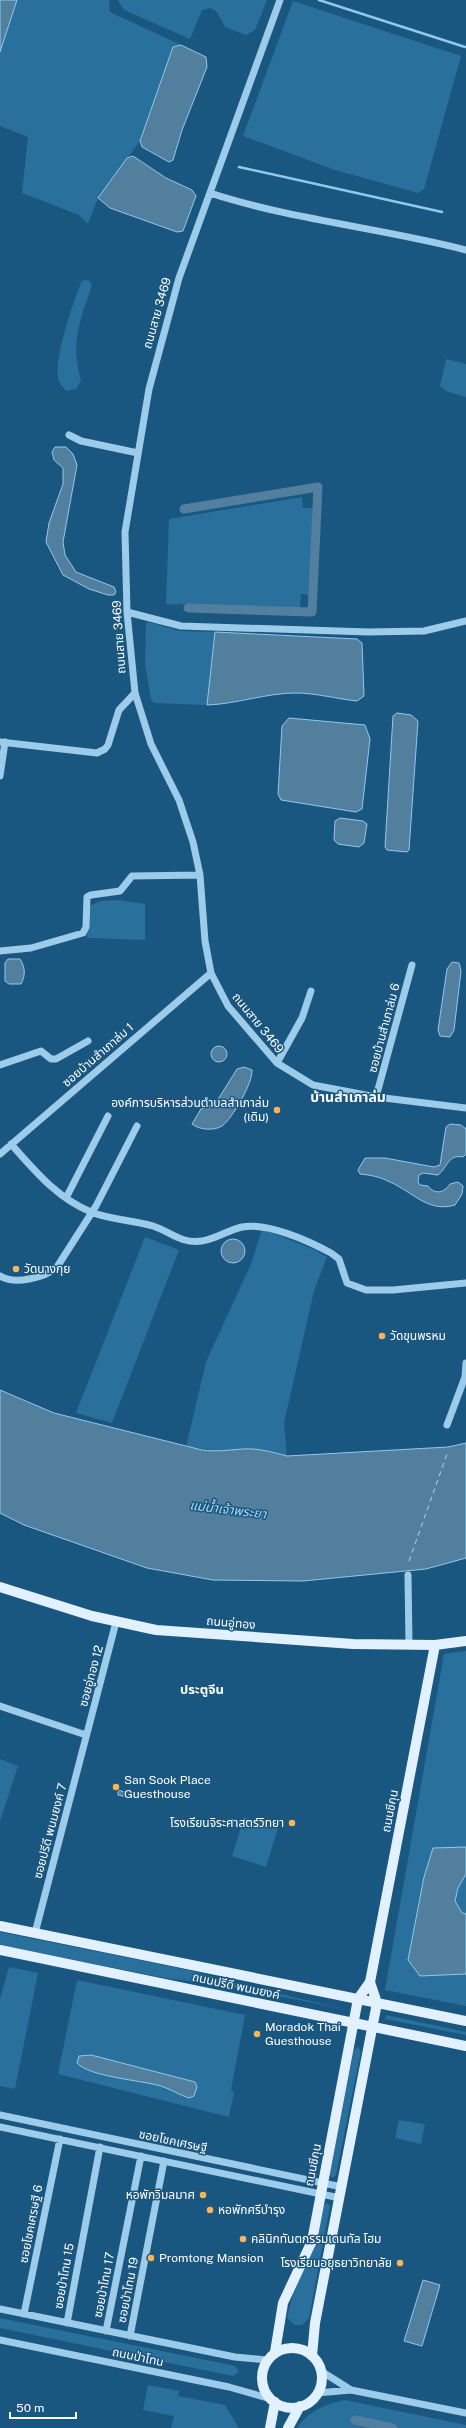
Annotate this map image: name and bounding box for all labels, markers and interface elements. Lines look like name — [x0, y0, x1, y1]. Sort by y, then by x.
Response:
street label: ถนนสาย 3469 — [140, 276, 174, 350]
street label: ถนนสาย 3469 — [109, 600, 129, 674]
street label: ซอยบ้านสำเภาล่ม 6 — [365, 982, 403, 1074]
street label: ถนนสาย 3469 — [229, 990, 287, 1056]
street label: ซอยบ้านสำเภาล่ม 1 — [60, 1020, 136, 1090]
district label: บ้านสำเภาล่ม — [310, 1089, 386, 1105]
place label: องค์การบริหารส่วนตำบลสำเภาล่ม (เดิม) — [111, 1096, 269, 1124]
marker: องค์การบริหารส่วนตำบลสำเภาล่ม (เดิม) — [272, 1105, 282, 1115]
place label: วัดนางกุย — [24, 1262, 70, 1276]
marker: วัดนางกุย — [11, 1264, 21, 1274]
place label: วัดขุนพรหม — [390, 1329, 446, 1343]
marker: วัดขุนพรหม — [377, 1331, 387, 1341]
water label: แม่น้ำเจ้าพระยา — [189, 1495, 268, 1522]
street label: ถนนอู่ทอง — [206, 1614, 256, 1632]
street label: ซอยอู่ทอง 12 — [76, 1644, 106, 1708]
district label: ประตูจีน — [180, 1682, 224, 1698]
place label: San Sook Place Guesthouse — [124, 1773, 211, 1801]
street label: ซอยปรีดี พนมยงค์ 7 — [31, 1782, 69, 1880]
marker: San Sook Place Guesthouse — [111, 1782, 121, 1792]
street label: ถนนชีกุน — [379, 1789, 401, 1833]
place label: โรงเรียนจิระศาสตร์วิทยา — [170, 1816, 284, 1830]
marker: โรงเรียนจิระศาสตร์วิทยา — [287, 1818, 297, 1828]
street label: ถนนปรีดี พนมยงค์ — [191, 1970, 281, 2002]
place label: Moradok Thai Guesthouse — [265, 2020, 341, 2048]
marker: Moradok Thai Guesthouse — [252, 2029, 262, 2039]
street label: ซอยโชคเศรษฐี — [138, 2127, 209, 2155]
street label: ถนนชีกุน — [302, 2143, 324, 2187]
street label: ซอยโชคเศรษฐี 6 — [17, 2184, 45, 2264]
place label: หอพักวิมลมาศ — [126, 2188, 195, 2202]
marker: หอพักวิมลมาศ — [198, 2190, 208, 2200]
place label: หอพักศรีบำรุง — [218, 2203, 285, 2217]
marker: หอพักศรีบำรุง — [205, 2205, 215, 2215]
place label: คลินิกทันตกรรมเดนทัล โฮม — [251, 2232, 381, 2246]
marker: คลินิกทันตกรรมเดนทัล โฮม — [238, 2234, 248, 2244]
street label: ซอยป่าโทน 15 — [51, 2242, 77, 2310]
street label: ซอยป่าโทน 17 — [91, 2251, 117, 2319]
place label: Promtong Mansion — [159, 2251, 264, 2265]
marker: Promtong Mansion — [146, 2253, 156, 2263]
street label: ซอยป่าโทน 19 — [115, 2256, 141, 2324]
place label: โรงเรียนอยุธยาวิทยาลัย — [281, 2256, 392, 2270]
marker: โรงเรียนอยุธยาวิทยาลัย — [395, 2258, 405, 2268]
street label: ถนนป่าโทน — [111, 2345, 165, 2369]
scale bar — [10, 2394, 76, 2420]
text: 50 m — [16, 2401, 44, 2415]

